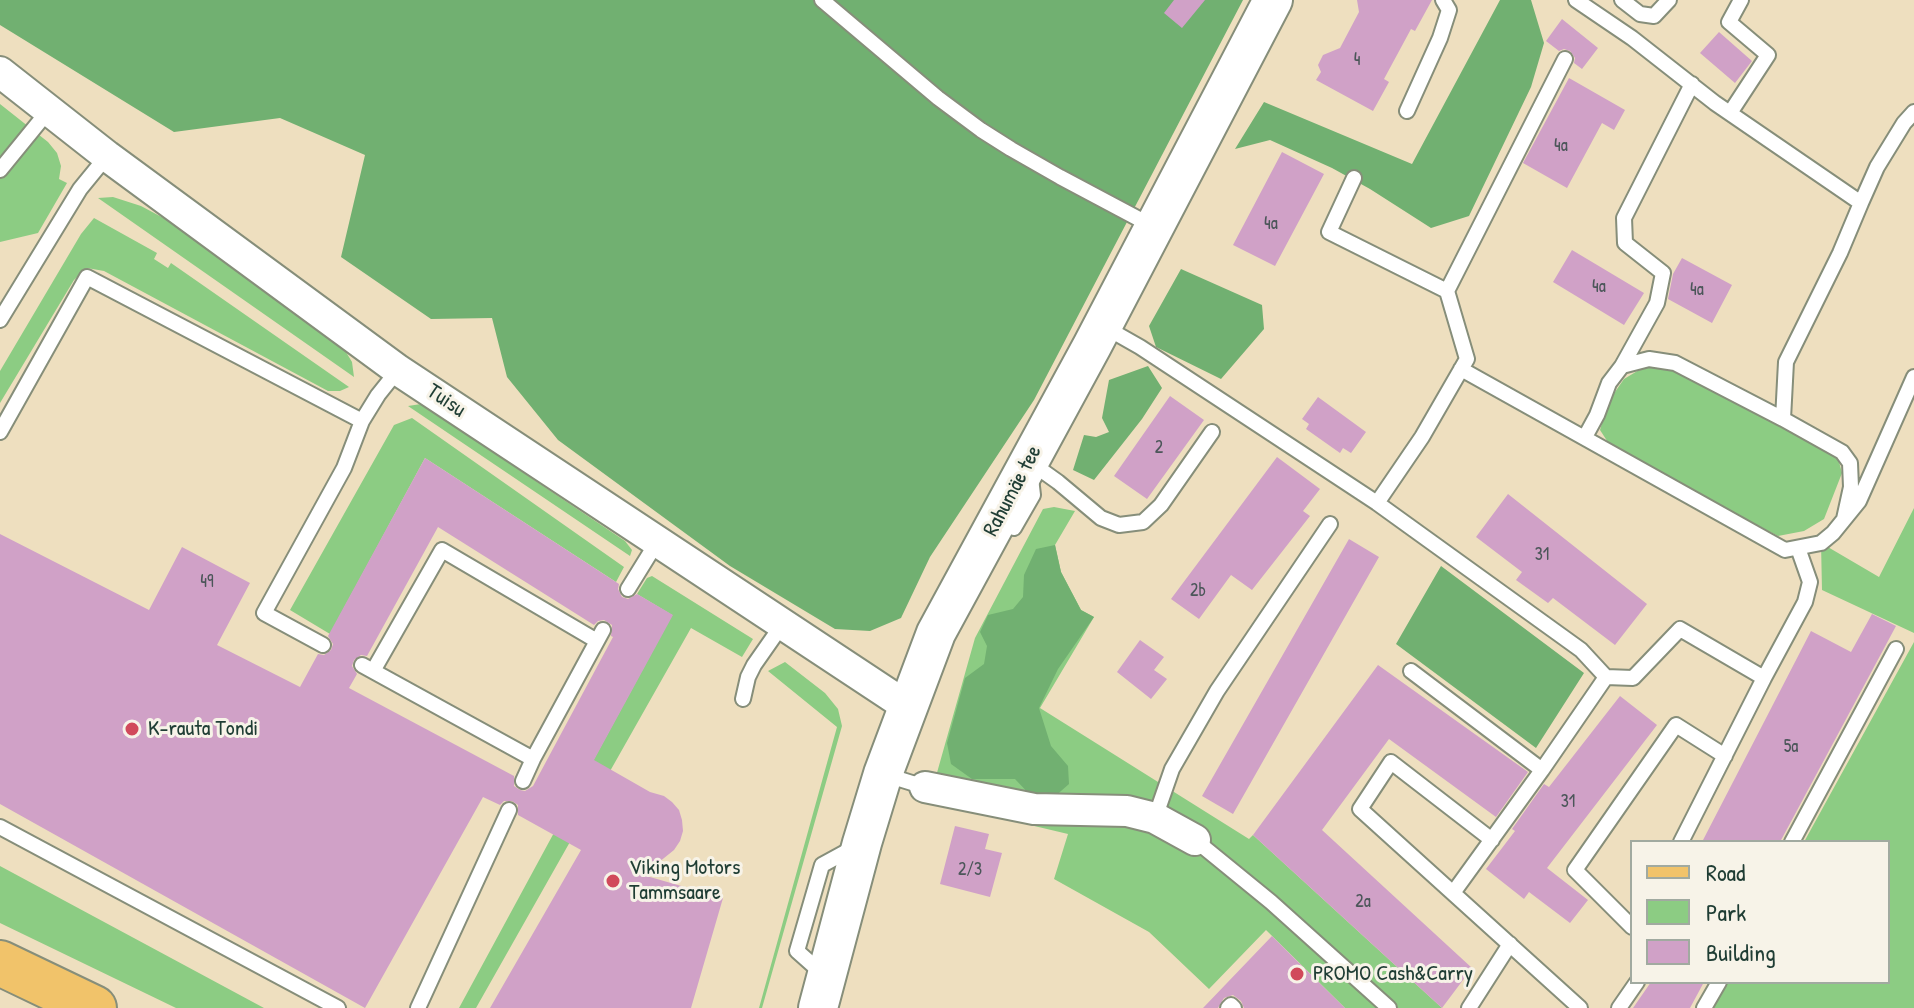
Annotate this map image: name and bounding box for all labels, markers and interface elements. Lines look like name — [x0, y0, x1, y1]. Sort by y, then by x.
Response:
house number: 4 — [1354, 49, 1360, 71]
house number: 4a — [1554, 135, 1568, 157]
house number: 4a — [1264, 213, 1278, 235]
house number: 4a — [1592, 276, 1606, 298]
house number: 4a — [1690, 279, 1704, 301]
street label: Tuisu — [422, 379, 470, 423]
house number: 2 — [1155, 437, 1163, 459]
street label: Rahumäe tee — [978, 441, 1048, 541]
house number: 31 — [1535, 544, 1549, 566]
house number: 49 — [200, 571, 214, 593]
house number: 2b — [1190, 580, 1206, 602]
place label: K-rauta Tondi — [148, 716, 258, 742]
marker: K-rauta Tondi — [123, 720, 141, 738]
house number: 5a — [1784, 736, 1798, 758]
house number: 31 — [1561, 791, 1575, 813]
legend — [1630, 840, 1890, 984]
place label: Viking Motors Tammsaare — [629, 855, 740, 906]
text: Road — [1706, 856, 1745, 888]
house number: 2/3 — [958, 859, 982, 881]
marker: Viking Motors Tammsaare — [604, 872, 622, 890]
house number: 2a — [1355, 891, 1371, 913]
text: Park — [1706, 896, 1746, 928]
text: Building — [1706, 936, 1776, 968]
place label: PROMO Cash&Carry — [1313, 961, 1473, 987]
marker: PROMO Cash&Carry — [1288, 965, 1306, 983]

